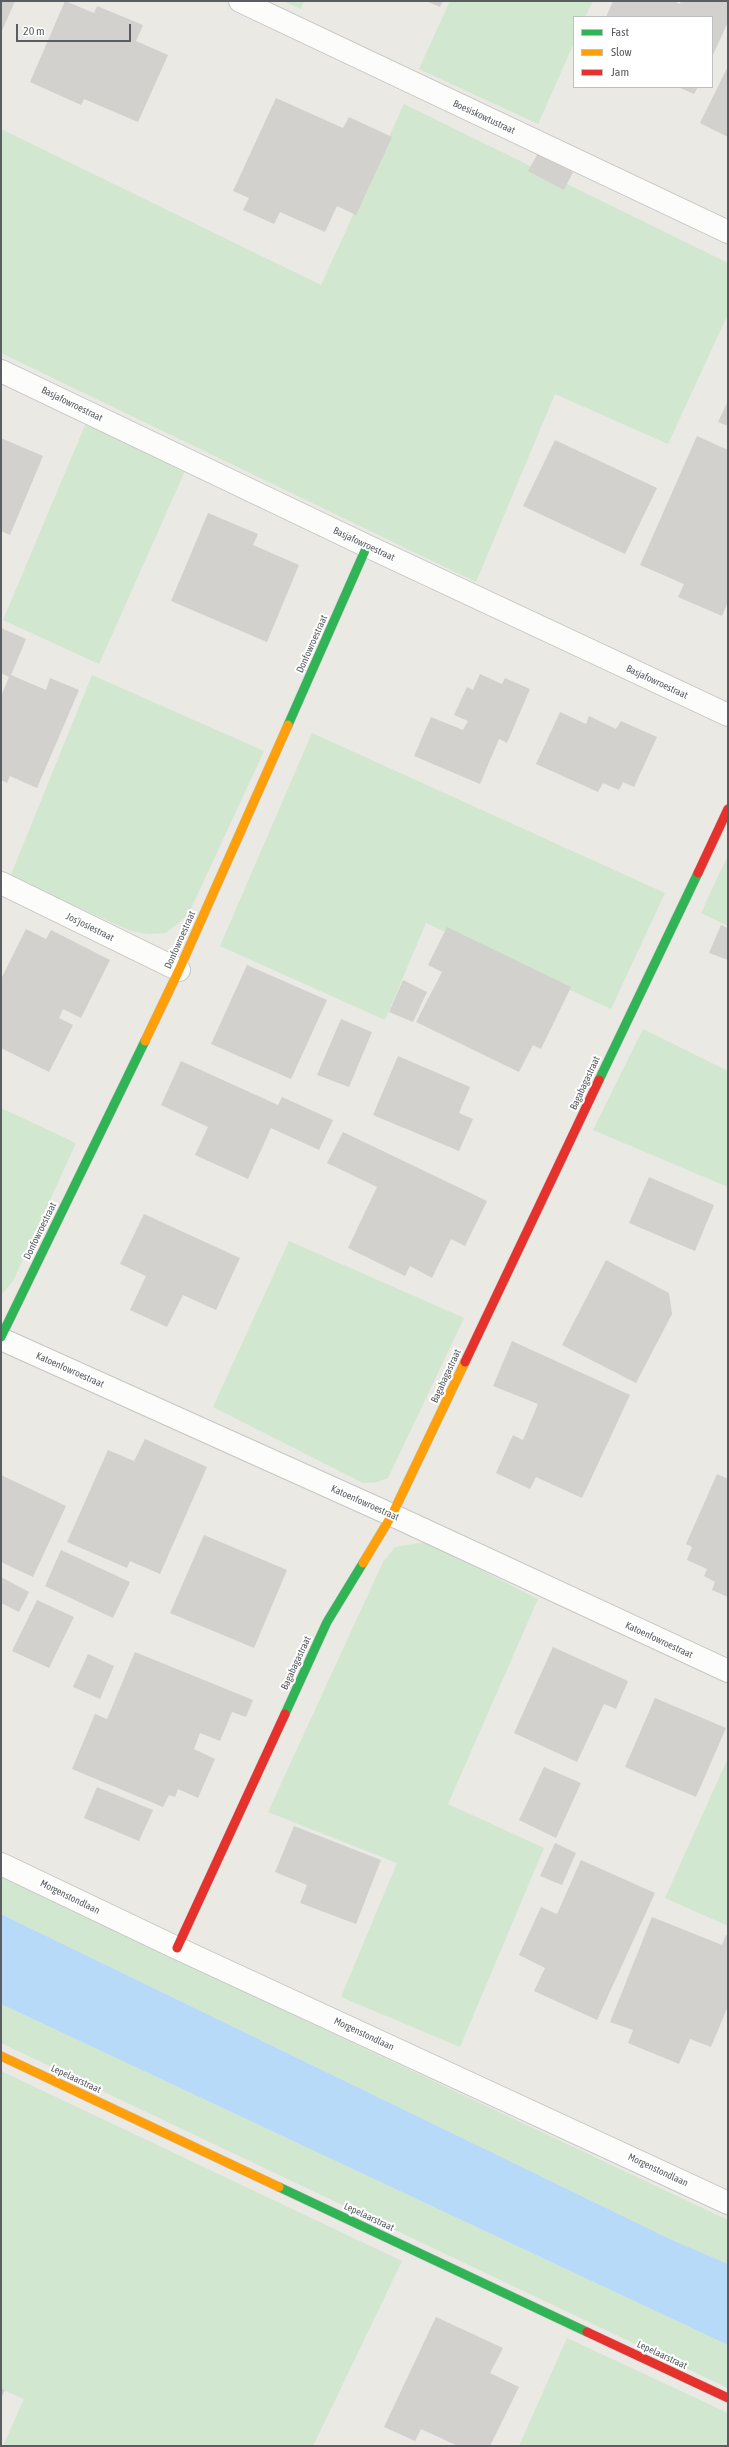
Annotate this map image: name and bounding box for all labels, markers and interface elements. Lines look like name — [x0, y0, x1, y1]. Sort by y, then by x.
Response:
scale bar — [18, 16, 133, 42]
legend — [573, 16, 713, 88]
text: 20 m — [23, 24, 45, 38]
text: Fast — [611, 25, 629, 39]
text: Slow — [611, 45, 632, 59]
text: Jam — [611, 65, 629, 79]
street label: Boesiskowtustraat — [451, 97, 517, 137]
street label: Basjafowroestraat — [39, 384, 105, 424]
street label: Basjafowroestraat — [331, 524, 397, 564]
street label: Donfowroestraat — [294, 613, 330, 675]
street label: Basjafowroestraat — [624, 662, 690, 702]
street label: Donfowroestraat — [162, 909, 198, 971]
street label: Jos'josiestraat — [64, 910, 116, 944]
street label: Bagabagastraat — [567, 1054, 603, 1112]
street label: Donfowroestraat — [21, 1201, 59, 1261]
street label: Bagabagastraat — [428, 1347, 464, 1405]
street label: Katoenfowroestraat — [34, 1350, 106, 1390]
street label: Katoenfowroestraat — [329, 1483, 401, 1523]
street label: Katoenfowroestraat — [623, 1619, 695, 1661]
street label: Bagabagastraat — [278, 1634, 314, 1692]
street label: Morgenstondlaan — [38, 1877, 102, 1917]
street label: Morgenstondlaan — [332, 2015, 396, 2053]
street label: Lepelaarstraat — [49, 2062, 103, 2096]
street label: Morgenstondlaan — [626, 2151, 690, 2189]
street label: Lepelaarstraat — [342, 2200, 396, 2234]
street label: Lepelaarstraat — [635, 2338, 689, 2372]

